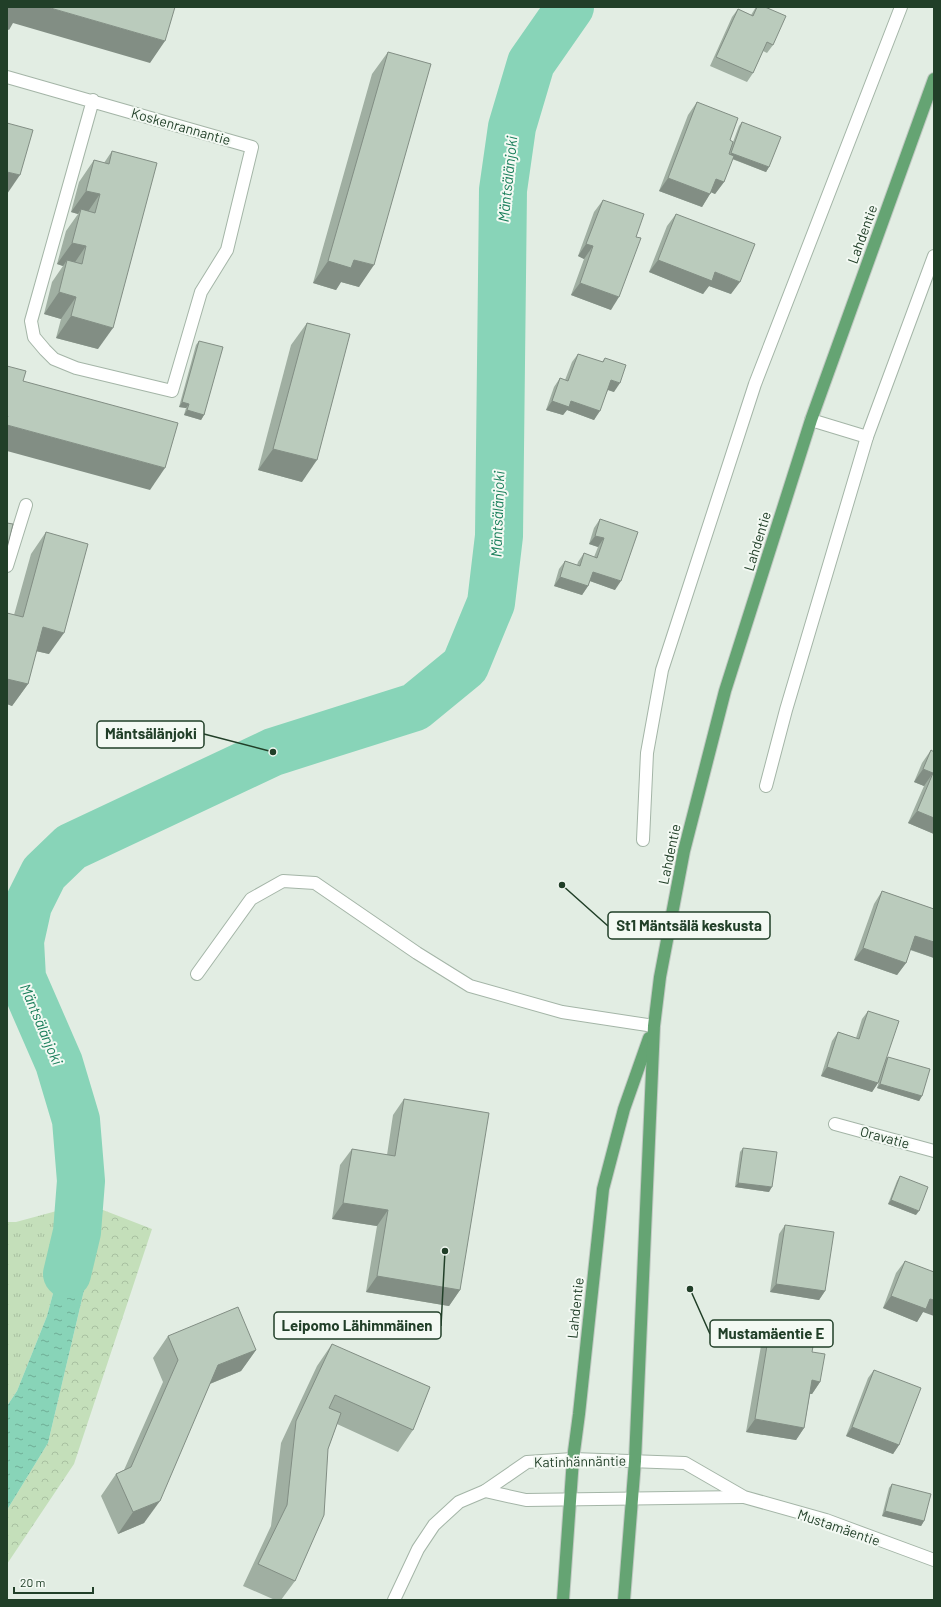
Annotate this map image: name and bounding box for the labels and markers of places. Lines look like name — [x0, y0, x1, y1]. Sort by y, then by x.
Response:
callout: Mäntsälänjoki — [97, 721, 204, 748]
callout: St1 Mäntsälä keskusta — [608, 912, 770, 939]
callout: Leipomo Lähimmäinen — [274, 1312, 441, 1339]
callout: Mustamäentie E — [710, 1320, 833, 1347]

